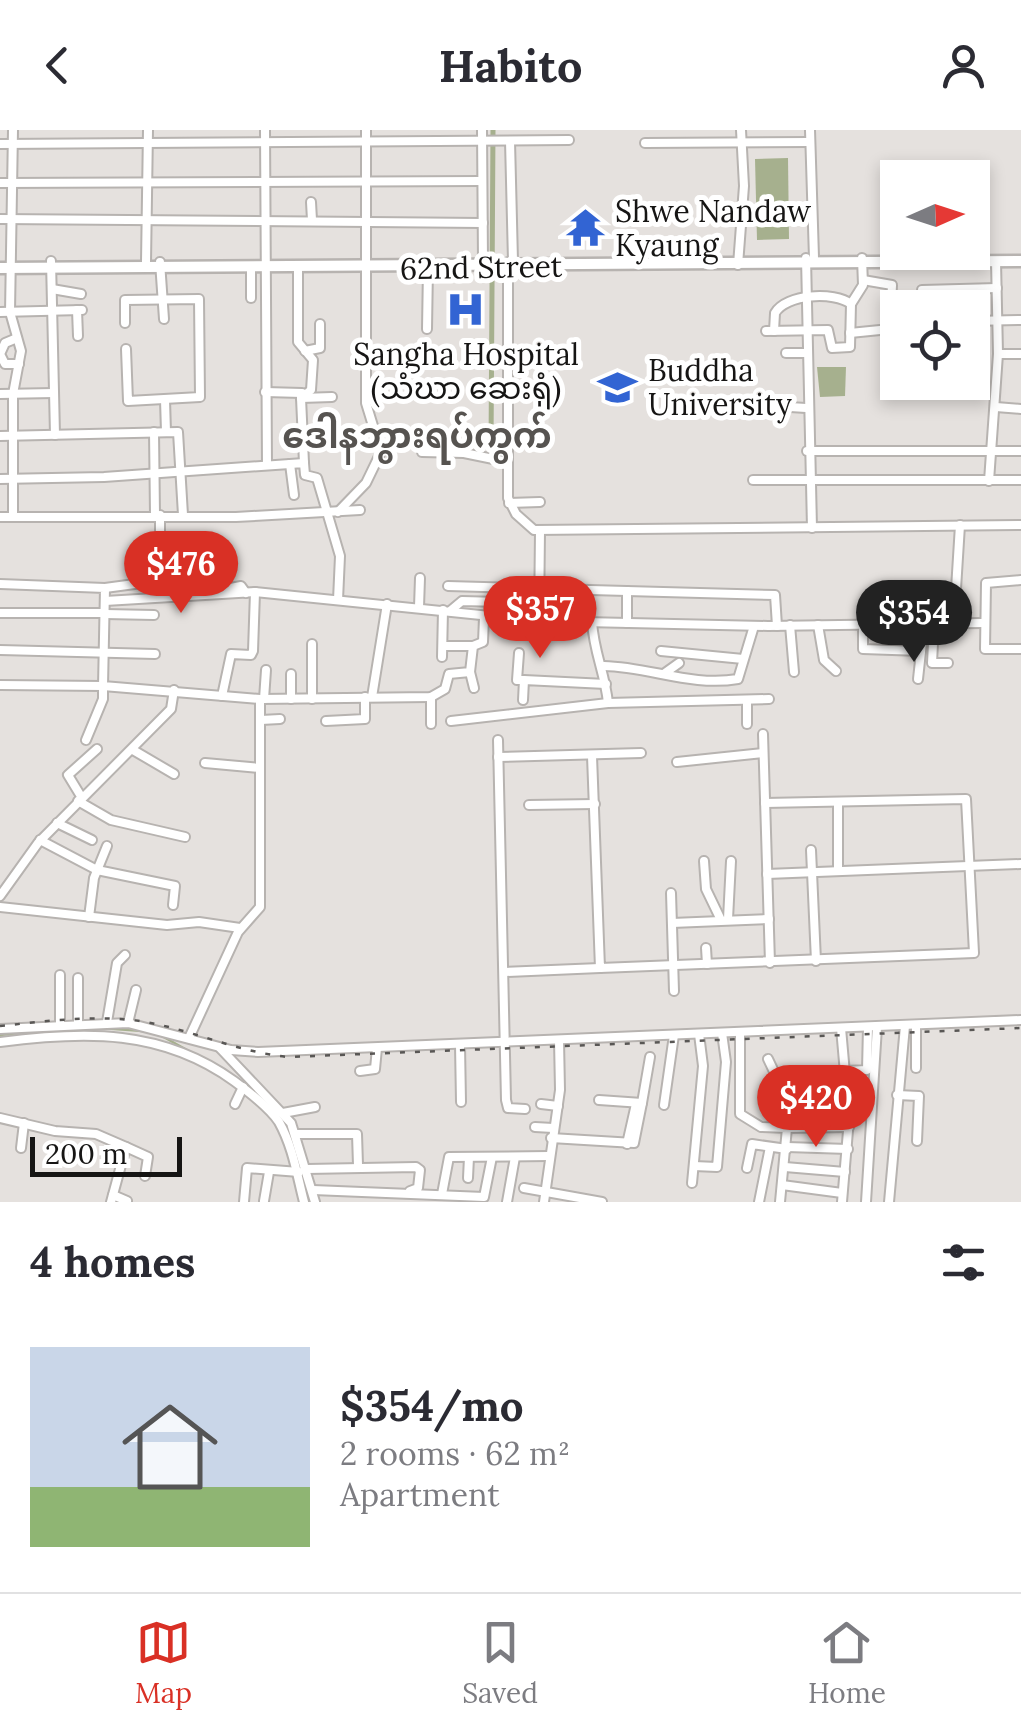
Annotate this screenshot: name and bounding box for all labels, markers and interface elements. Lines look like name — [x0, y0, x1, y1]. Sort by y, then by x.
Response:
text: Habito — [439, 37, 582, 94]
icon: back — [30, 38, 85, 93]
icon: person — [936, 38, 991, 93]
north arrow — [880, 160, 990, 270]
map controls — [880, 160, 990, 400]
place label: Shwe Nandaw Kyaung — [615, 192, 811, 265]
temple icon: Shwe Nandaw Kyaung — [564, 207, 606, 249]
street label: 62nd Street — [399, 247, 563, 287]
hospital icon: Sangha Hospital (သံဃာ ဆေးရုံ) — [445, 289, 487, 331]
button: locate — [880, 290, 990, 400]
place label: Sangha Hospital (သံဃာ ဆေးရုံ) — [353, 335, 579, 414]
place label: Buddha University — [648, 351, 792, 424]
school or university icon: Buddha University — [597, 366, 639, 408]
district label: ဒေါနဘွားရပ်ကွက် — [282, 411, 552, 465]
pin: $476 — [122, 531, 240, 616]
text: $476 — [146, 543, 216, 584]
pin: $357 — [481, 576, 599, 661]
pin: $354 — [855, 580, 973, 665]
text: $357 — [505, 588, 575, 629]
text: $354 — [878, 592, 950, 633]
pin: $420 — [757, 1065, 875, 1150]
text: $420 — [779, 1077, 853, 1118]
scale bar — [30, 1132, 182, 1176]
text: 200 m — [45, 1136, 127, 1172]
text: 4 homes — [30, 1235, 195, 1289]
icon: filters — [936, 1235, 991, 1290]
text: $354/mo — [340, 1379, 524, 1433]
icon: home — [110, 1387, 230, 1507]
text: 2 rooms · 62 m² — [340, 1433, 570, 1474]
text: Apartment — [340, 1474, 500, 1515]
tab: Map — [135, 1615, 192, 1711]
tab: Saved — [462, 1615, 538, 1711]
tab: Home — [808, 1615, 886, 1711]

